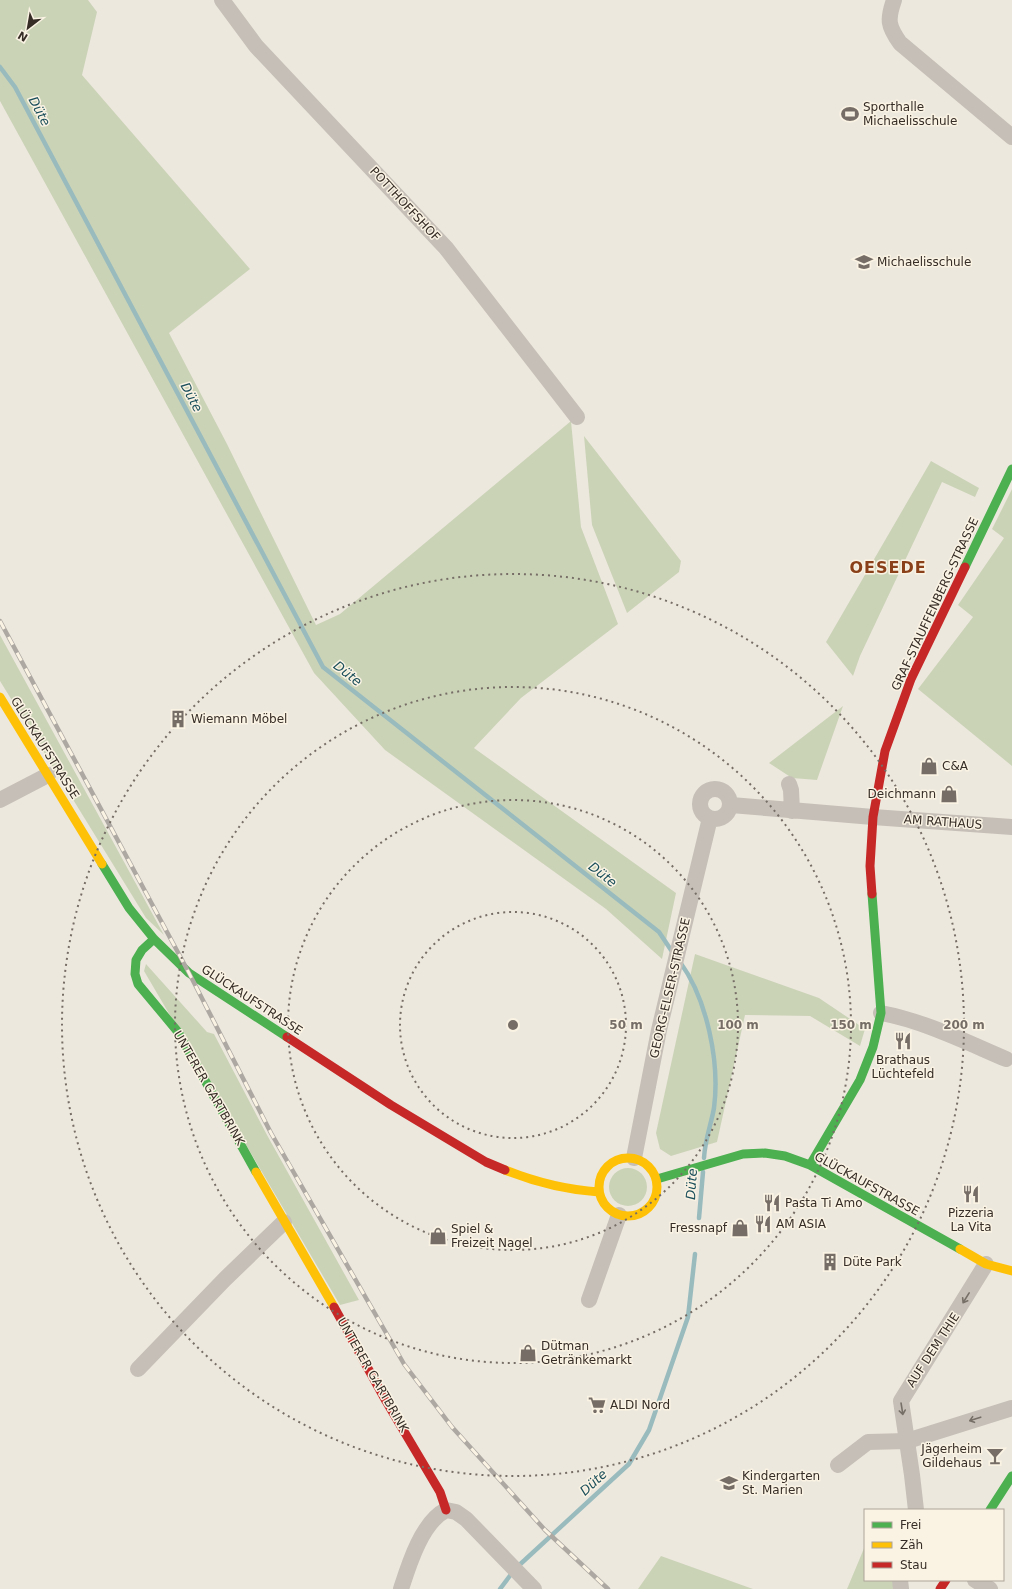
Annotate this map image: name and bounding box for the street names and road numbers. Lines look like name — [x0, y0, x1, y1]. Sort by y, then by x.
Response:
street label: POTTHOFFSHOF — [367, 164, 443, 244]
street label: GRAF-STAUFFENBERG-STRASSE — [889, 515, 981, 693]
street label: GLÜCKAUFSTRASSE — [8, 693, 84, 802]
street label: AM RATHAUS — [903, 812, 983, 832]
street label: GEORG-ELSER-STRASSE — [647, 916, 693, 1060]
street label: GLÜCKAUFSTRASSE — [199, 960, 306, 1038]
street label: UNTERER GARTBRINK — [170, 1028, 248, 1149]
street label: GLÜCKAUFSTRASSE — [812, 1148, 923, 1219]
street label: AUF DEM THIE — [904, 1310, 962, 1390]
street label: UNTERER GARTBRINK — [334, 1315, 412, 1436]

